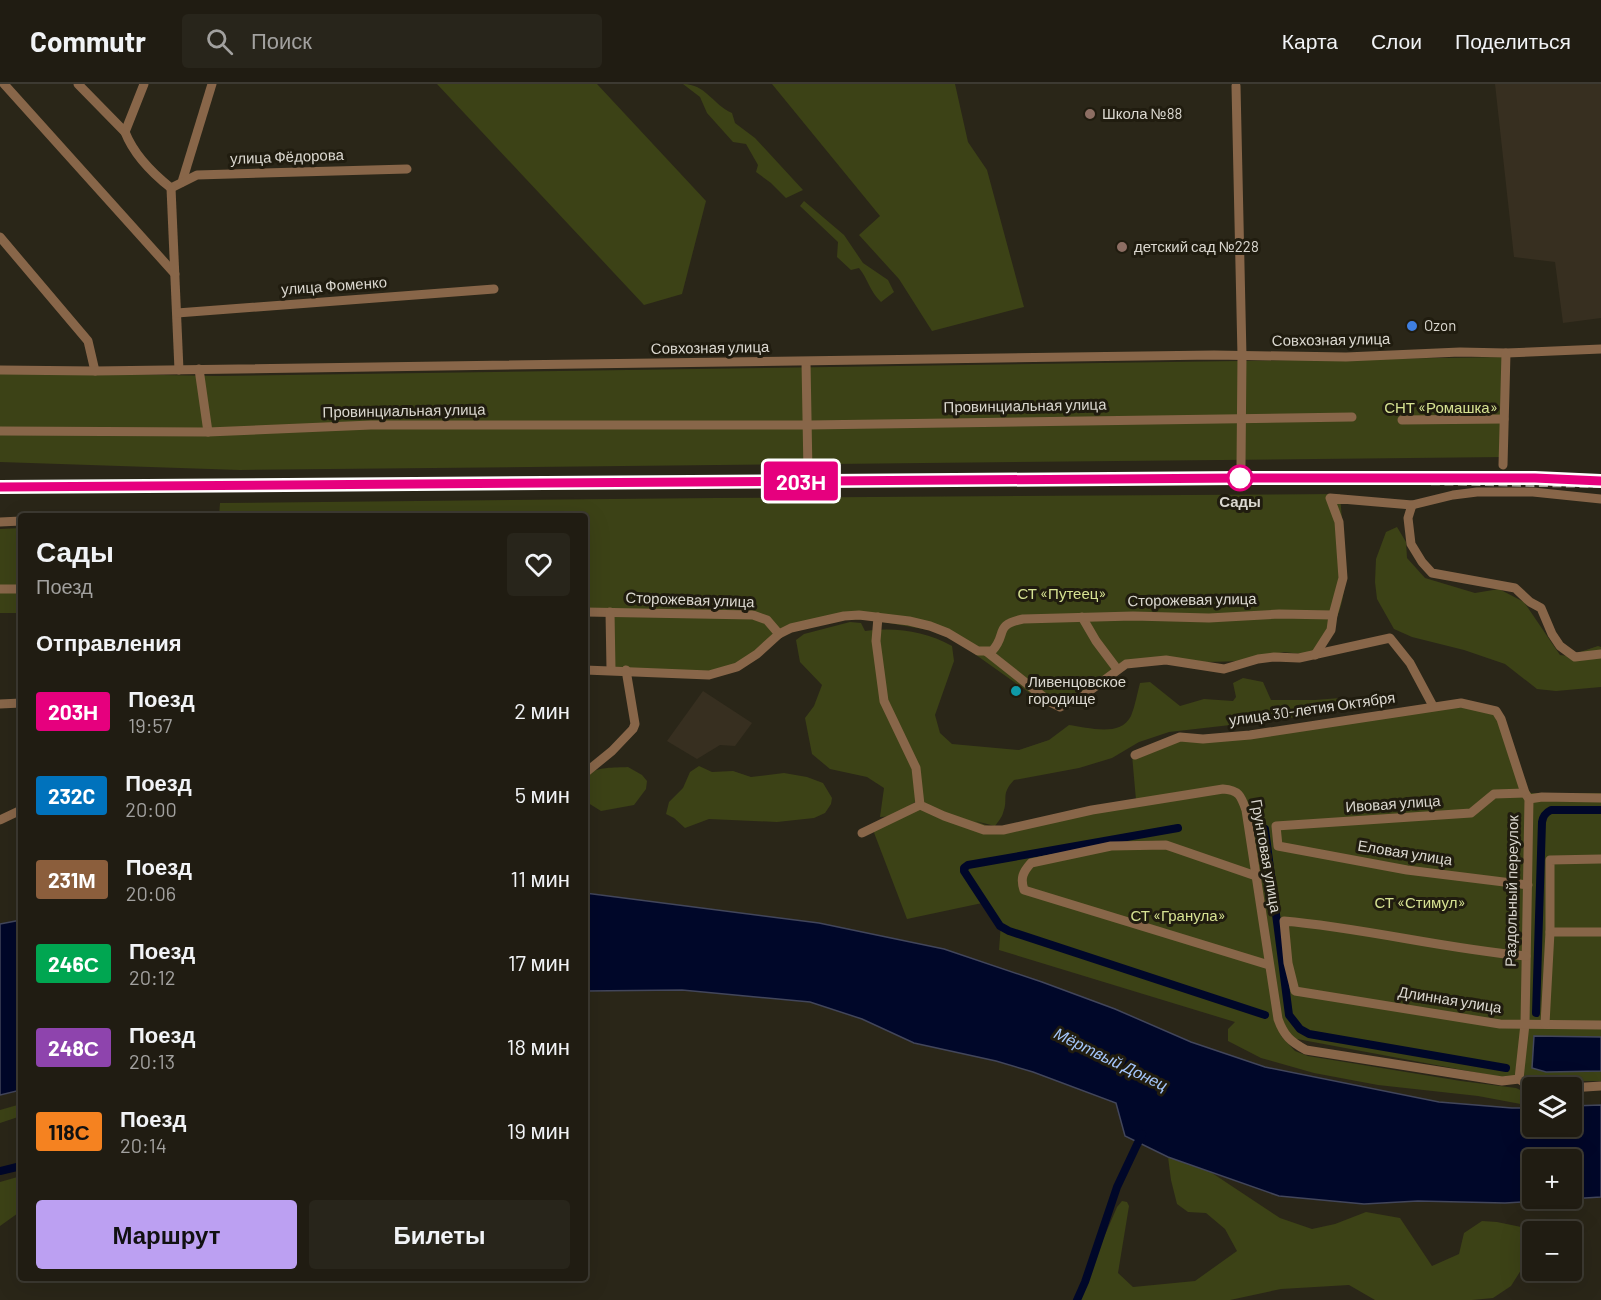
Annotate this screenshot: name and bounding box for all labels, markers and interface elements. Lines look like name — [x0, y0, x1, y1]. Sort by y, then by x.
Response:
search box — [182, 14, 602, 68]
text: Commutr — [30, 24, 146, 58]
icon: search — [203, 25, 236, 58]
text: Поиск — [251, 27, 312, 53]
text: Карта — [1282, 28, 1338, 53]
text: Слои — [1371, 28, 1422, 53]
text: Поделиться — [1455, 28, 1571, 53]
place label: Школа №88 — [1102, 104, 1182, 122]
marker: Школа №88 — [1083, 107, 1097, 121]
street label: улица Фёдорова — [230, 145, 345, 167]
place label: детский сад №228 — [1134, 237, 1259, 255]
marker: детский сад №228 — [1115, 240, 1129, 254]
street label: улица Фоменко — [280, 272, 387, 298]
place label: Ozon — [1424, 316, 1456, 334]
marker: Ozon — [1405, 319, 1419, 333]
street label: Совхозная улица — [1272, 329, 1391, 349]
street label: Совхозная улица — [651, 337, 770, 357]
street label: Провинциальная улица — [943, 395, 1107, 415]
park label: СНТ «Ромашка» — [1384, 398, 1498, 416]
street label: Провинциальная улица — [322, 400, 486, 420]
line badge: 203Н — [759, 462, 843, 500]
marker: Сады — [1227, 465, 1253, 491]
text: 203Н — [776, 469, 826, 494]
place label: Сады — [1219, 492, 1261, 510]
button: heart — [507, 533, 570, 596]
text: Сады — [36, 534, 114, 568]
text: Поезд — [36, 574, 93, 598]
park label: СТ «Путеец» — [1018, 584, 1106, 602]
street label: Сторожевая улица — [625, 588, 756, 610]
street label: Сторожевая улица — [1127, 589, 1257, 609]
text: Отправления — [36, 629, 182, 655]
place label: Ливенцовское городище — [1028, 672, 1126, 707]
marker: Ливенцовское городище — [1009, 684, 1023, 698]
text: Поезд — [128, 685, 195, 711]
street label: улица 30-летия Октября — [1228, 687, 1396, 729]
text: 2 мин — [514, 697, 570, 723]
text: 203Н — [48, 699, 98, 724]
text: 19:57 — [128, 713, 172, 737]
text: Поезд — [125, 769, 192, 795]
text: 5 мин — [515, 781, 570, 807]
text: 232C — [48, 783, 95, 808]
street label: Ивовая улица — [1345, 791, 1442, 815]
text: 20:00 — [125, 797, 177, 821]
street label: Грунтовая улица — [1248, 798, 1286, 915]
street label: Раздольный переулок — [1501, 814, 1521, 967]
street label: Еловая улица — [1356, 836, 1455, 868]
text: Поезд — [126, 853, 192, 879]
text: 11 мин — [511, 865, 570, 891]
text: 231М — [48, 867, 96, 892]
text: 20:06 — [126, 881, 176, 905]
park label: СТ «Стимул» — [1374, 893, 1466, 911]
park label: СТ «Гранула» — [1130, 906, 1226, 924]
text: Поезд — [129, 937, 195, 963]
text: 17 мин — [508, 949, 570, 975]
text: 246С — [48, 951, 99, 976]
text: 20:12 — [129, 965, 175, 989]
street label: Длинная улица — [1397, 982, 1504, 1016]
text: Поезд — [129, 1021, 195, 1047]
water label: Мёртвый Донец — [1052, 1023, 1171, 1094]
text: 18 мин — [507, 1033, 570, 1059]
text: 248С — [48, 1035, 99, 1060]
text: 20:13 — [129, 1049, 175, 1073]
map controls — [1522, 1077, 1582, 1281]
button: layers — [1522, 1077, 1582, 1137]
text: Поезд — [120, 1105, 186, 1131]
text: 19 мин — [507, 1117, 570, 1143]
text: 118С — [48, 1119, 90, 1144]
text: 20:14 — [120, 1133, 167, 1157]
button: + — [1522, 1149, 1582, 1209]
button: Маршрут — [36, 1200, 297, 1269]
button: Билеты — [309, 1200, 570, 1269]
button: − — [1522, 1221, 1582, 1281]

